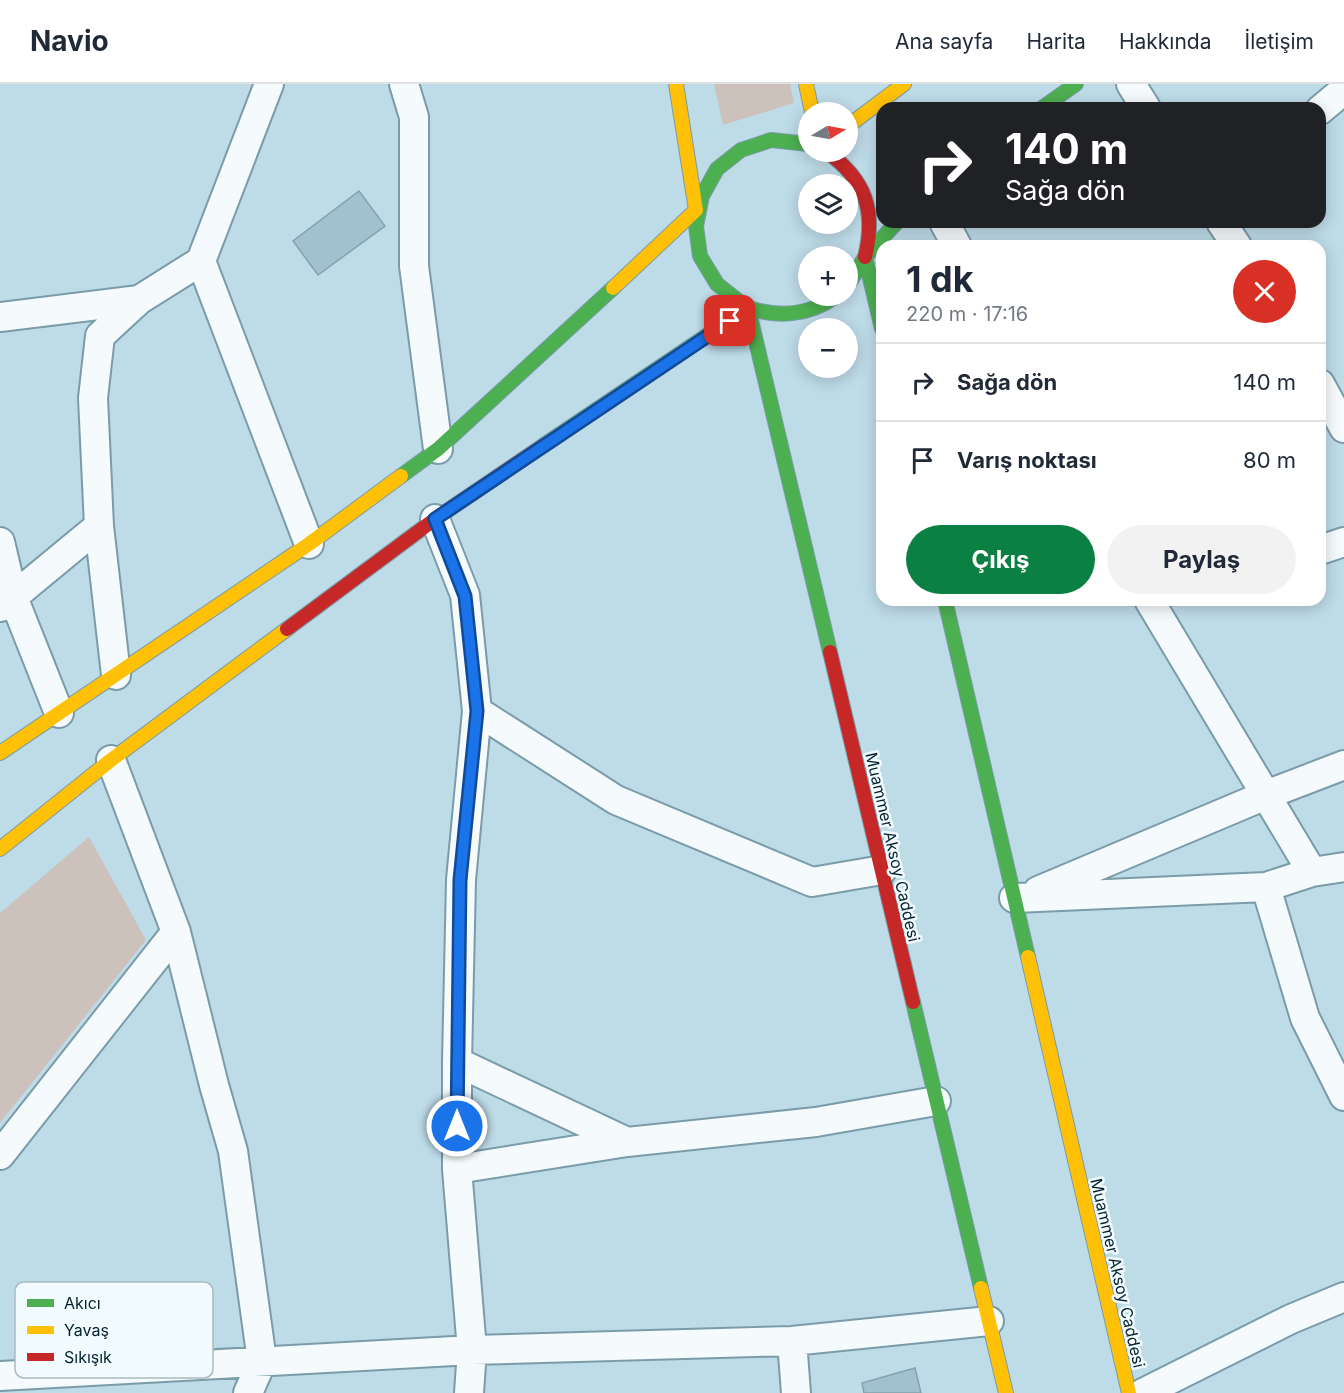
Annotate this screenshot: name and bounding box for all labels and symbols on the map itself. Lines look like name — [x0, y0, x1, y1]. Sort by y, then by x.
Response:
north arrow — [798, 102, 858, 162]
pin — [704, 295, 755, 346]
street label: Muammer Aksoy Caddesi — [861, 750, 925, 944]
position arrow — [425, 1094, 489, 1158]
street label: Muammer Aksoy Caddesi — [1086, 1176, 1150, 1370]
legend — [15, 1282, 213, 1378]
text: Akıcı — [64, 1293, 101, 1313]
text: Yavaş — [64, 1320, 109, 1340]
text: Sıkışık — [64, 1347, 112, 1367]

